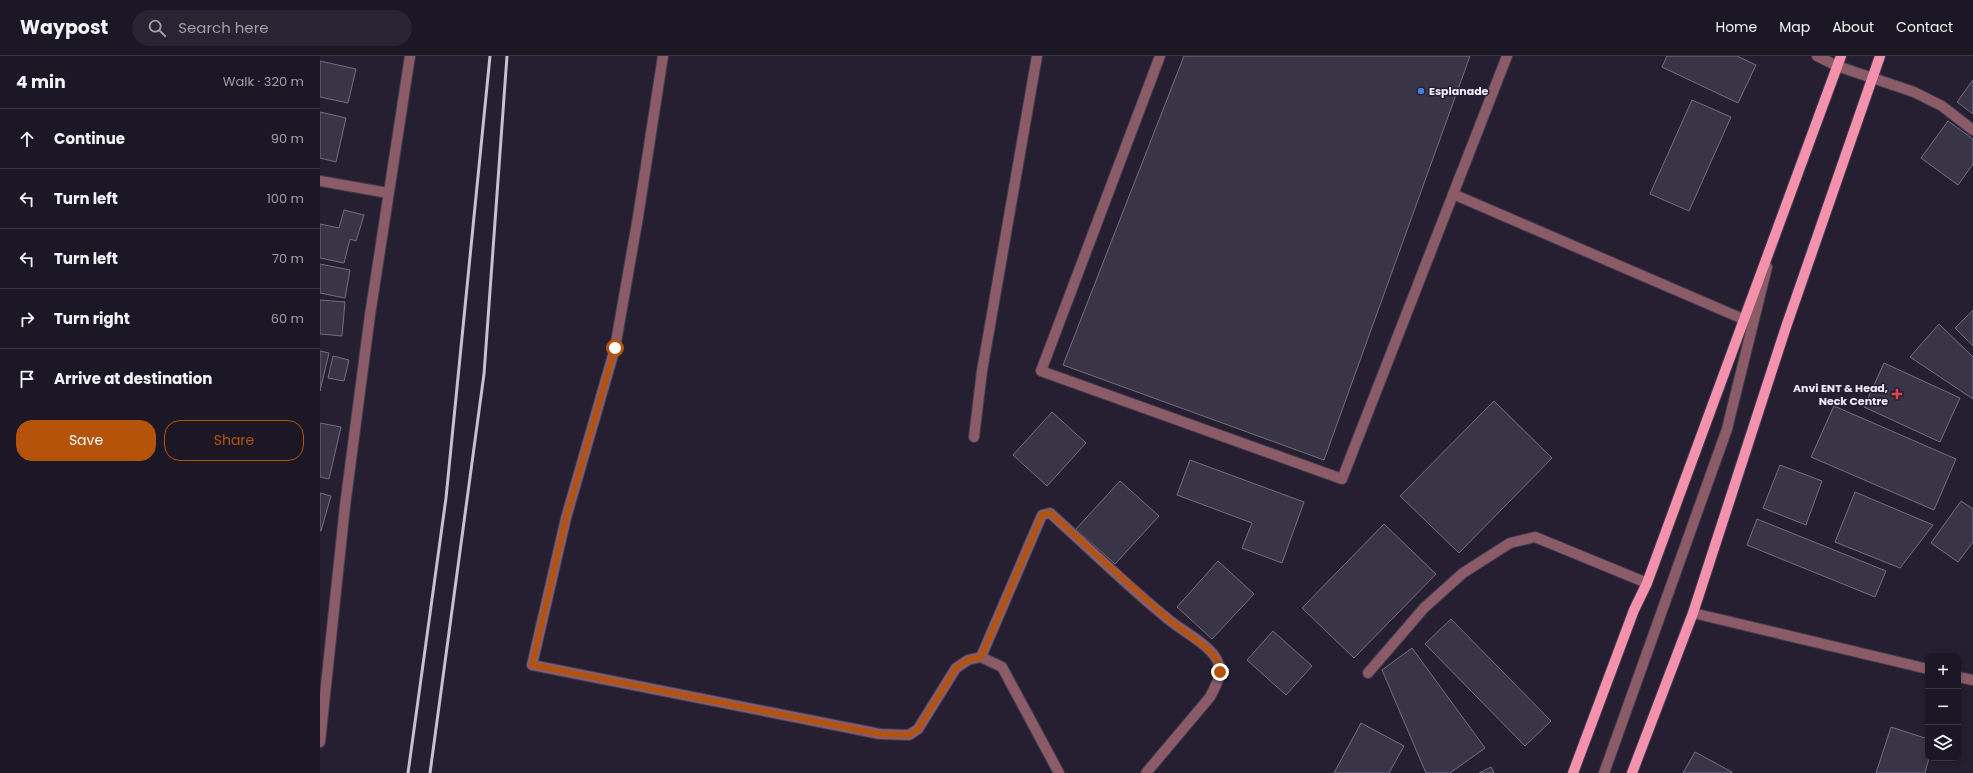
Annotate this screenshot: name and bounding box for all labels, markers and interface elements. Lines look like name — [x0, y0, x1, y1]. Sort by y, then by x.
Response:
search box — [132, 10, 412, 46]
text: Waypost — [20, 14, 108, 41]
icon: search — [146, 17, 168, 39]
text: Search here — [178, 17, 269, 38]
text: Home — [1715, 17, 1757, 37]
text: Map — [1779, 17, 1810, 37]
text: About — [1832, 17, 1874, 37]
text: Contact — [1896, 17, 1953, 37]
text: 4 min — [16, 70, 66, 94]
text: Walk · 320 m — [223, 72, 304, 91]
place label: Esplanade — [1429, 83, 1489, 99]
marker: Esplanade — [1416, 86, 1426, 96]
icon: ahead — [16, 128, 38, 150]
text: Continue — [54, 128, 125, 149]
text: 90 m — [271, 129, 304, 148]
icon: left — [16, 188, 38, 210]
text: Turn left — [54, 188, 118, 209]
text: 100 m — [267, 189, 304, 208]
icon: left — [16, 248, 38, 270]
text: Turn left — [54, 248, 118, 269]
text: 70 m — [272, 249, 304, 268]
icon: right — [16, 308, 38, 330]
text: Turn right — [54, 308, 130, 329]
text: 60 m — [271, 309, 304, 328]
route start — [606, 339, 624, 357]
icon: arrive — [16, 368, 38, 390]
text: Arrive at destination — [54, 368, 212, 389]
place label: Anvi ENT & Head, Neck Centre — [1793, 380, 1888, 409]
marker: Anvi ENT & Head, Neck Centre — [1891, 388, 1903, 400]
button: Save — [16, 420, 156, 461]
button: Share — [164, 420, 304, 461]
map controls — [1925, 653, 1961, 761]
button: + — [1925, 653, 1961, 689]
route end — [1211, 663, 1229, 681]
button: − — [1925, 689, 1961, 725]
button: layers — [1925, 725, 1961, 761]

